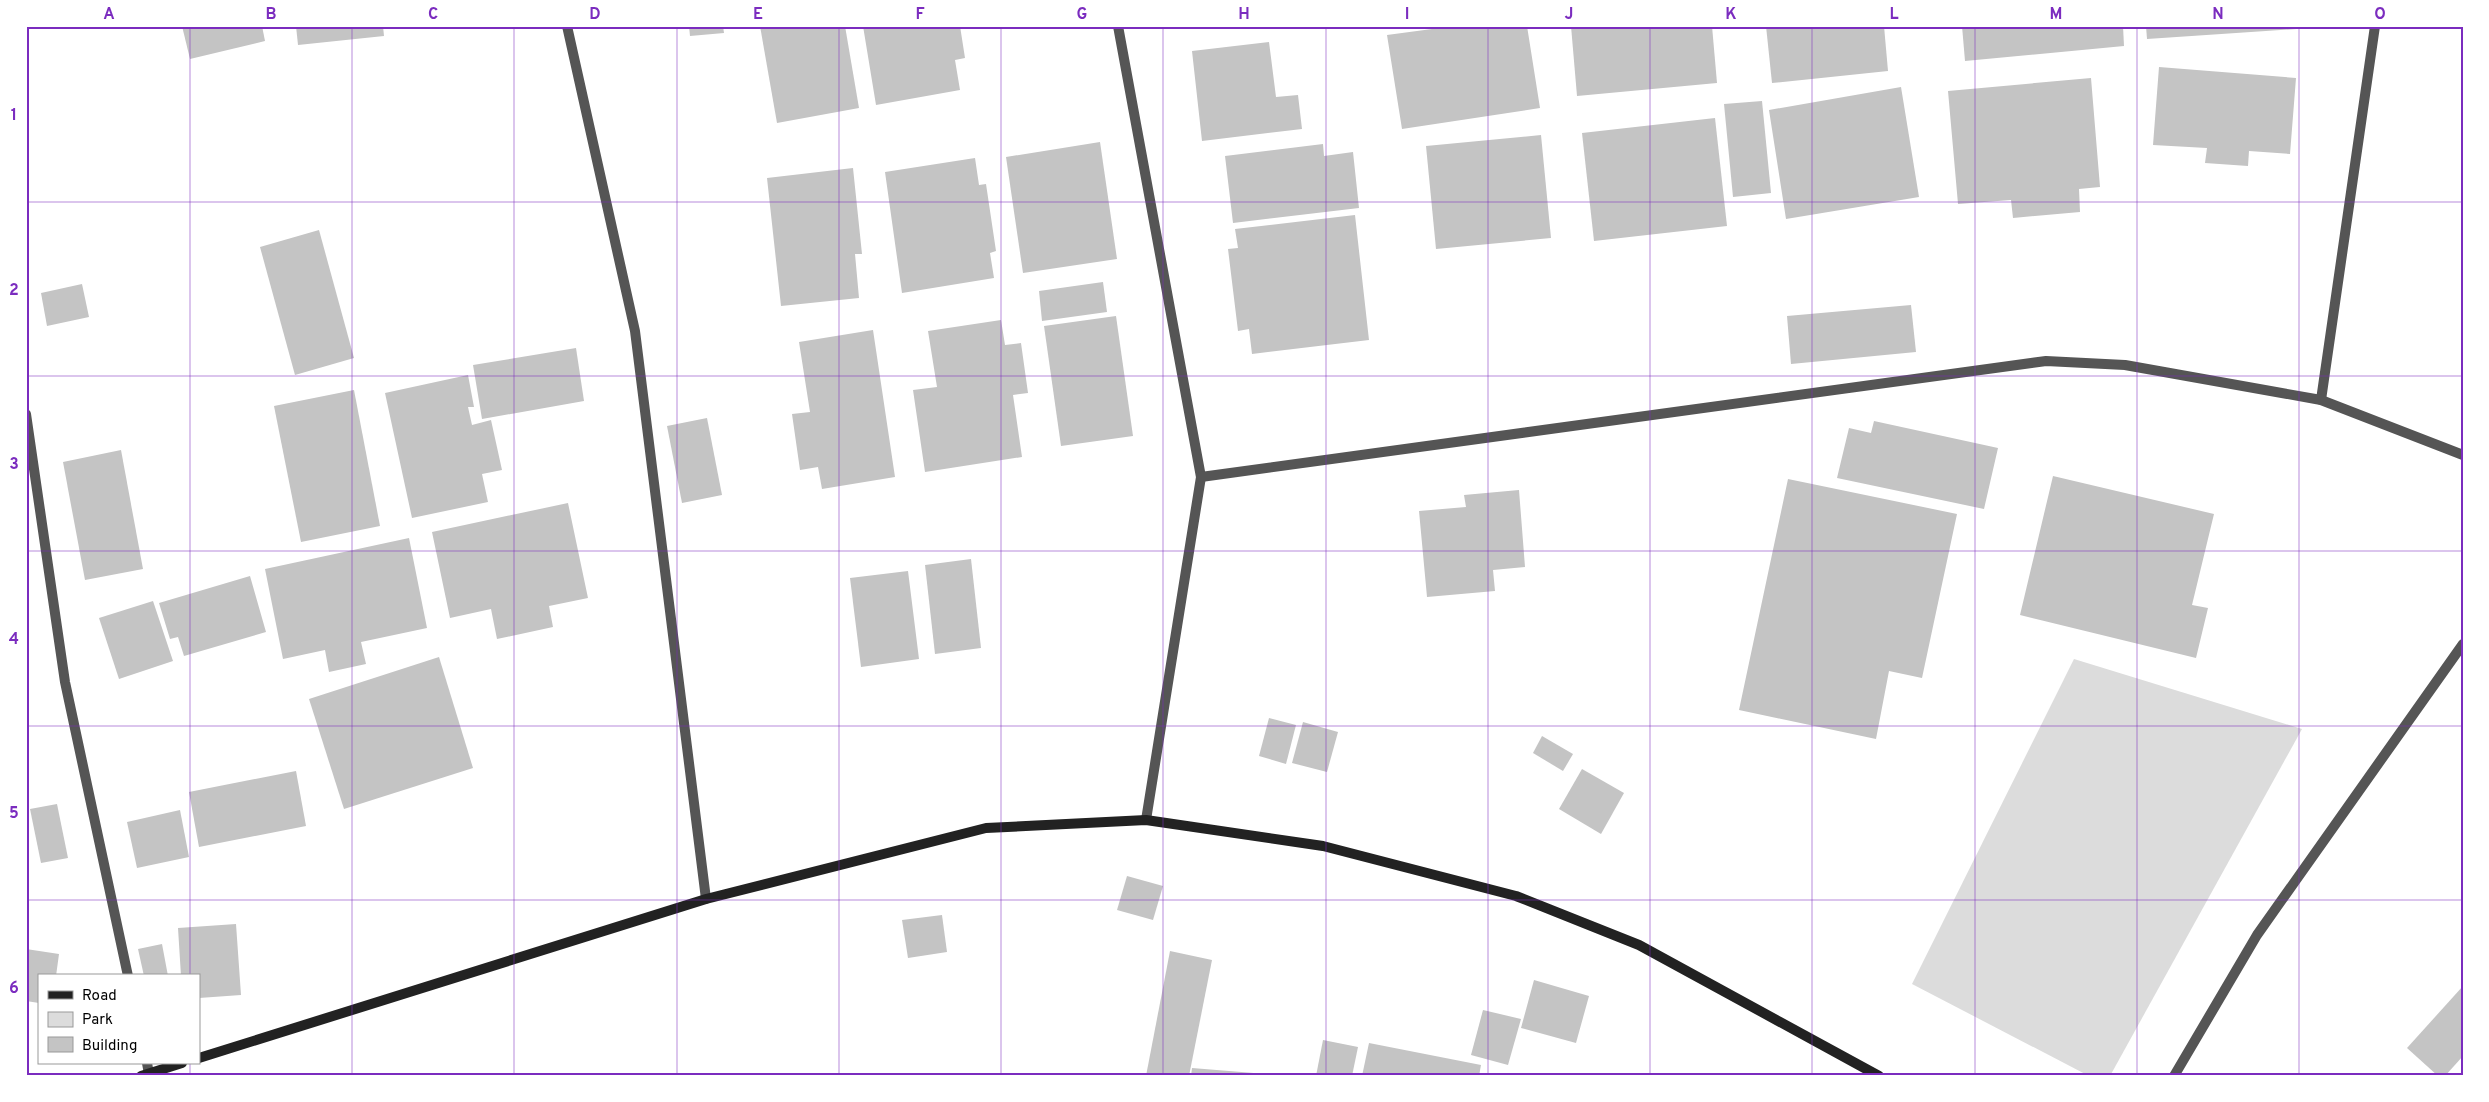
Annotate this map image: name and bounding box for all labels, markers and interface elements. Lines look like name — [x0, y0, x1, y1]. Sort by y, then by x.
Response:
text: A — [103, 5, 115, 25]
text: B — [265, 5, 277, 25]
text: C — [428, 5, 438, 25]
text: D — [589, 5, 601, 25]
text: E — [753, 5, 763, 25]
text: F — [915, 5, 925, 25]
text: G — [1077, 5, 1087, 25]
text: H — [1238, 5, 1250, 25]
text: I — [1405, 5, 1409, 25]
text: J — [1565, 5, 1573, 25]
text: K — [1725, 5, 1737, 25]
text: L — [1889, 5, 1899, 25]
text: M — [2050, 5, 2062, 25]
text: N — [2212, 5, 2224, 25]
text: O — [2374, 5, 2386, 25]
text: 1 — [11, 106, 17, 126]
text: 2 — [9, 281, 19, 301]
text: 3 — [9, 455, 19, 475]
text: 4 — [9, 630, 19, 650]
text: 5 — [9, 804, 19, 824]
legend — [38, 974, 200, 1064]
text: 6 — [9, 979, 19, 999]
text: Road — [82, 987, 117, 1006]
text: Park — [82, 1011, 113, 1030]
text: Building — [82, 1037, 137, 1056]

